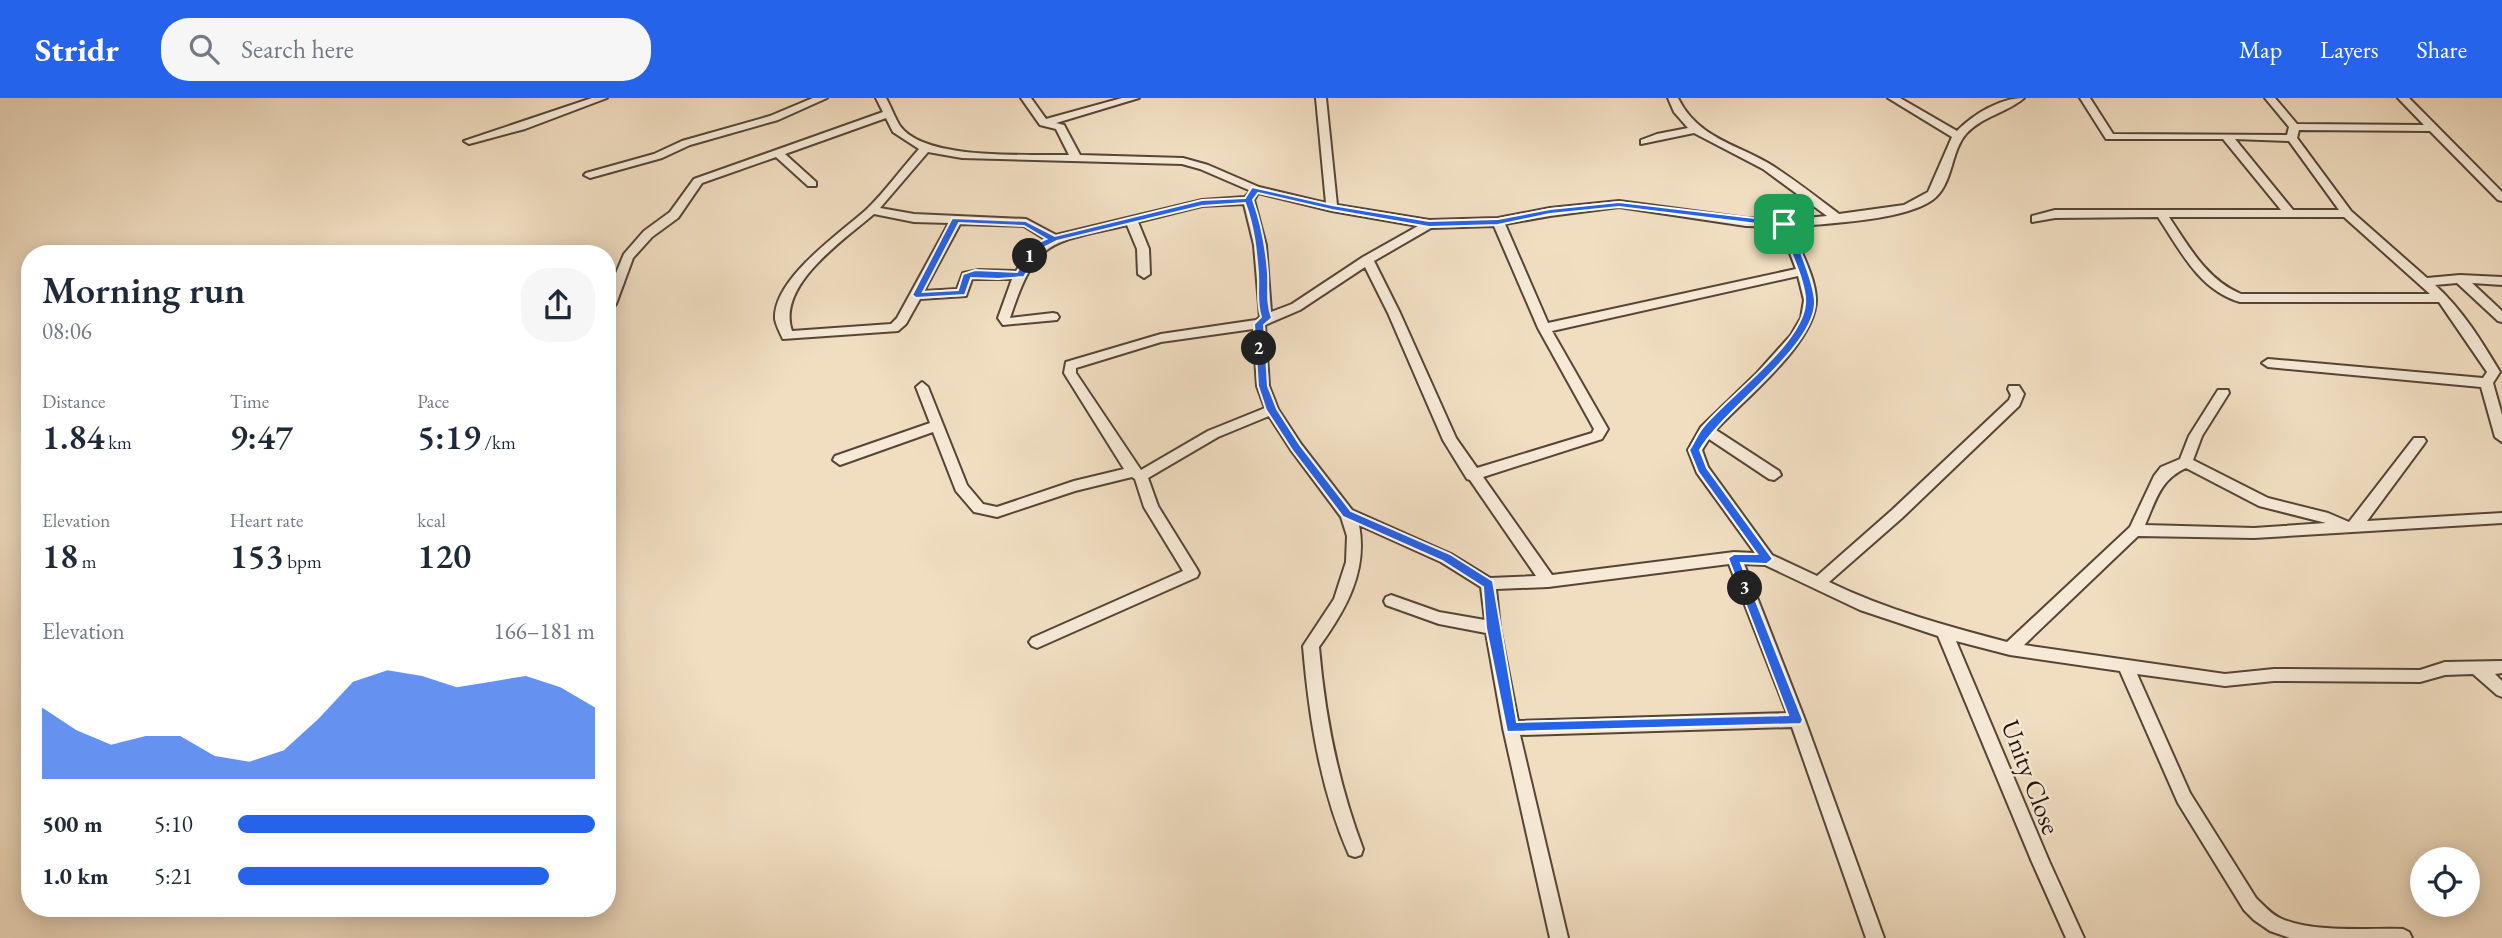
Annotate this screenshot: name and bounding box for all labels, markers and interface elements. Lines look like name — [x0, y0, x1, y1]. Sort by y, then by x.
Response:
search box — [161, 18, 651, 81]
text: Stridr — [35, 28, 119, 71]
icon: search — [185, 30, 223, 68]
text: Search here — [241, 32, 354, 66]
text: Map — [2239, 34, 2282, 65]
text: Layers — [2320, 34, 2379, 65]
text: Share — [2417, 34, 2467, 65]
pin — [1754, 194, 1814, 254]
icon: arrive — [1765, 205, 1803, 243]
pin: 1 — [1012, 238, 1048, 274]
text: 1 — [1024, 243, 1035, 268]
text: Morning run — [42, 265, 245, 314]
button: share — [521, 268, 595, 342]
text: 08:06 — [42, 316, 92, 346]
pin: 2 — [1242, 330, 1276, 366]
text: 2 — [1253, 335, 1264, 360]
text: Distance — [42, 389, 105, 414]
text: Time — [230, 389, 269, 414]
text: Pace — [417, 389, 449, 414]
text: 1.84 — [42, 414, 104, 459]
text: 9:47 — [230, 414, 293, 459]
text: 5:19 — [417, 414, 481, 459]
text: km — [104, 430, 132, 455]
text: /km — [481, 430, 516, 455]
text: Elevation — [42, 508, 110, 533]
text: Heart rate — [230, 508, 303, 533]
text: kcal — [417, 508, 446, 533]
text: 18 — [42, 533, 78, 578]
text: 153 — [230, 533, 284, 578]
text: 120 — [417, 533, 471, 578]
text: m — [78, 549, 97, 574]
text: bpm — [284, 549, 322, 574]
pin: 3 — [1728, 570, 1762, 606]
text: 3 — [1739, 575, 1750, 600]
text: Elevation — [42, 616, 125, 646]
text: 166–181 m — [494, 616, 595, 646]
street label: Unity Close — [1994, 715, 2068, 839]
text: 500 m — [42, 809, 103, 839]
text: 5:10 — [154, 809, 193, 839]
map controls — [2410, 847, 2480, 917]
button: locate — [2410, 847, 2480, 917]
text: 1.0 km — [42, 861, 109, 891]
text: 5:21 — [154, 861, 193, 891]

